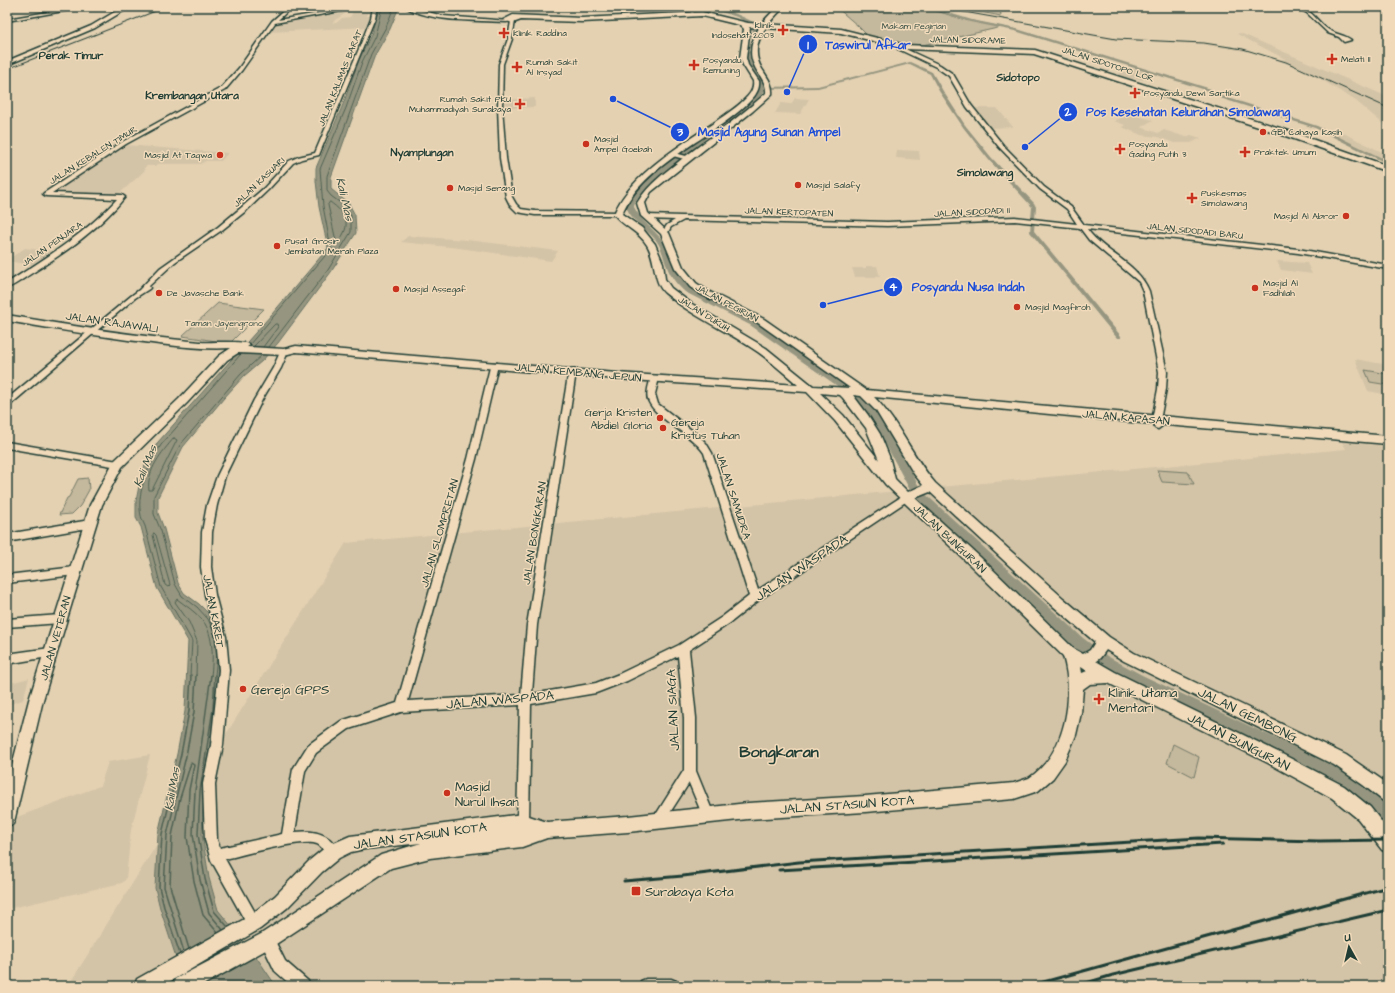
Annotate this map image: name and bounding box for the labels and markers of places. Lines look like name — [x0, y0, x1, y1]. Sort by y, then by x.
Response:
place label: Klinik Indosehat 2003 — [712, 19, 774, 42]
marker: Klinik Indosehat 2003 — [777, 24, 789, 36]
marker: Klinik Raddina — [498, 27, 510, 39]
place label: Klinik Raddina — [513, 27, 567, 40]
callout: Taswirul Afkar — [798, 32, 919, 56]
marker: Melati II — [1326, 53, 1338, 65]
place label: Melati II — [1341, 53, 1371, 66]
place label: Posyandu Kemuning — [703, 54, 742, 77]
place label: Rumah Sakit Al Irsyad — [526, 56, 578, 79]
marker: Posyandu Kemuning — [688, 59, 700, 71]
marker: Rumah Sakit Al Irsyad — [511, 61, 523, 73]
marker: Posyandu Dewi Sartika — [1129, 87, 1141, 99]
place label: Posyandu Dewi Sartika — [1144, 87, 1240, 100]
place label: Rumah Sakit PKU Muhammadiyah Surabaya — [409, 93, 511, 116]
marker: Rumah Sakit PKU Muhammadiyah Surabaya — [514, 98, 526, 110]
callout: Pos Kesehatan Kelurahan Simolawang — [1058, 100, 1298, 124]
callout: Masjid Agung Sunan Ampel — [670, 120, 849, 144]
place label: GBI Cahaya Kasih — [1271, 126, 1343, 139]
marker: GBI Cahaya Kasih — [1258, 127, 1268, 137]
place label: Masjid Ampel Goebah — [594, 133, 652, 156]
place label: Posyandu Gading Putih 3 — [1129, 138, 1187, 161]
marker: Masjid Ampel Goebah — [581, 139, 591, 149]
marker: Posyandu Gading Putih 3 — [1114, 143, 1126, 155]
marker: Praktek Umum — [1239, 146, 1251, 158]
place label: Praktek Umum — [1254, 146, 1316, 159]
place label: Masjid At Taqwa — [145, 149, 212, 162]
marker: Masjid At Taqwa — [215, 150, 225, 160]
place label: Masjid Salafy — [806, 179, 860, 192]
marker: Masjid Salafy — [793, 180, 803, 190]
place label: Masjid Serang — [458, 182, 515, 195]
marker: Masjid Serang — [445, 183, 455, 193]
place label: Puskesmas Simolawang — [1201, 187, 1248, 210]
marker: Puskesmas Simolawang — [1186, 192, 1198, 204]
place label: Masjid Al Abror — [1274, 210, 1338, 223]
marker: Masjid Al Abror — [1341, 211, 1351, 221]
place label: Pusat Grosir Jembatan Merah Plaza — [285, 235, 379, 258]
marker: Pusat Grosir Jembatan Merah Plaza — [272, 241, 282, 251]
callout: Posyandu Nusa Indah — [883, 275, 1032, 299]
place label: Masjid Al Fadhilah — [1263, 277, 1298, 300]
place label: Masjid Assegaf — [404, 283, 467, 296]
marker: Masjid Al Fadhilah — [1250, 283, 1260, 293]
marker: Masjid Assegaf — [391, 284, 401, 294]
place label: De Javasche Bank — [167, 287, 245, 300]
marker: De Javasche Bank — [154, 288, 164, 298]
place label: Masjid Magfiroh — [1025, 301, 1091, 314]
marker: Masjid Magfiroh — [1012, 302, 1022, 312]
place label: Gerja Kristen Abdiel Gloria — [585, 405, 652, 433]
marker: Gerja Kristen Abdiel Gloria — [655, 413, 665, 423]
place label: Gereja Kristus Tuhan — [671, 415, 740, 443]
marker: Gereja Kristus Tuhan — [658, 423, 668, 433]
place label: Gereja GPPS — [251, 681, 329, 699]
marker: Gereja GPPS — [238, 684, 248, 694]
place label: Klinik Utama Mentari — [1108, 684, 1178, 717]
marker: Klinik Utama Mentari — [1093, 693, 1105, 705]
place label: Masjid Nurul Ihsan — [455, 778, 519, 811]
marker: Masjid Nurul Ihsan — [442, 788, 452, 798]
place label: Surabaya Kota — [645, 883, 734, 902]
marker: Surabaya Kota — [630, 885, 642, 897]

